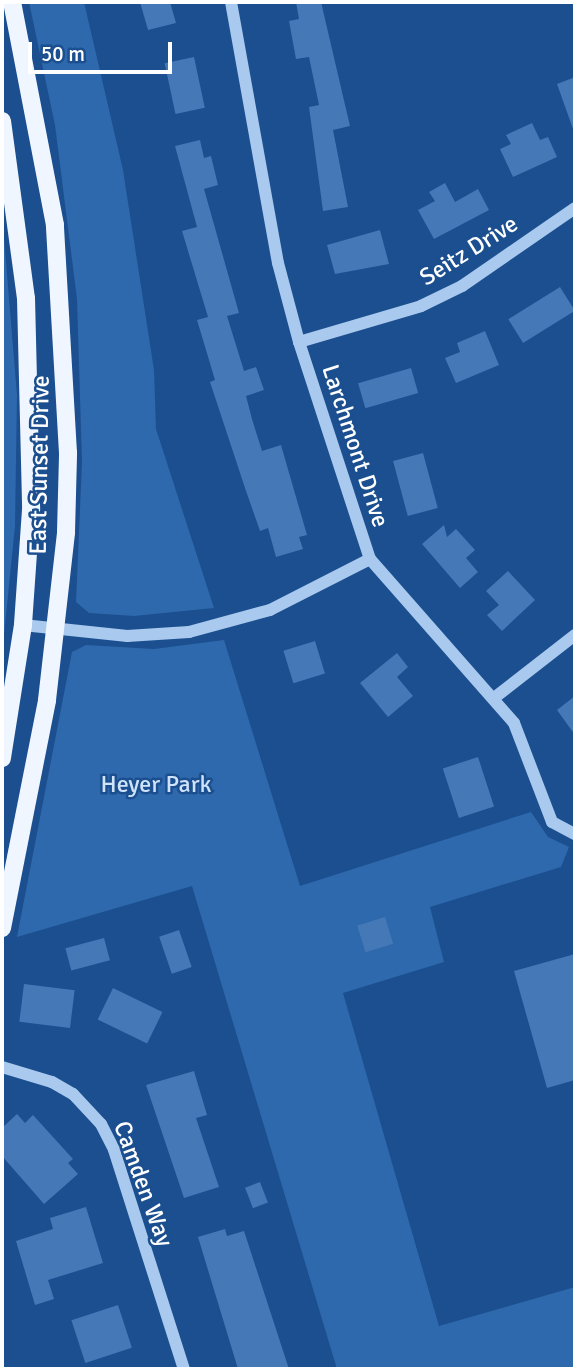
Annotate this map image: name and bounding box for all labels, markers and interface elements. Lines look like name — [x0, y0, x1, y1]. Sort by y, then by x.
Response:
scale bar — [32, 28, 175, 72]
text: 50 m — [41, 41, 85, 67]
street label: Seitz Drive — [415, 210, 523, 292]
street label: Larchmont Drive — [315, 361, 395, 531]
street label: East Sunset Drive — [24, 375, 56, 555]
park label: Heyer Park — [100, 771, 212, 799]
street label: Camden Way — [107, 1117, 179, 1251]

